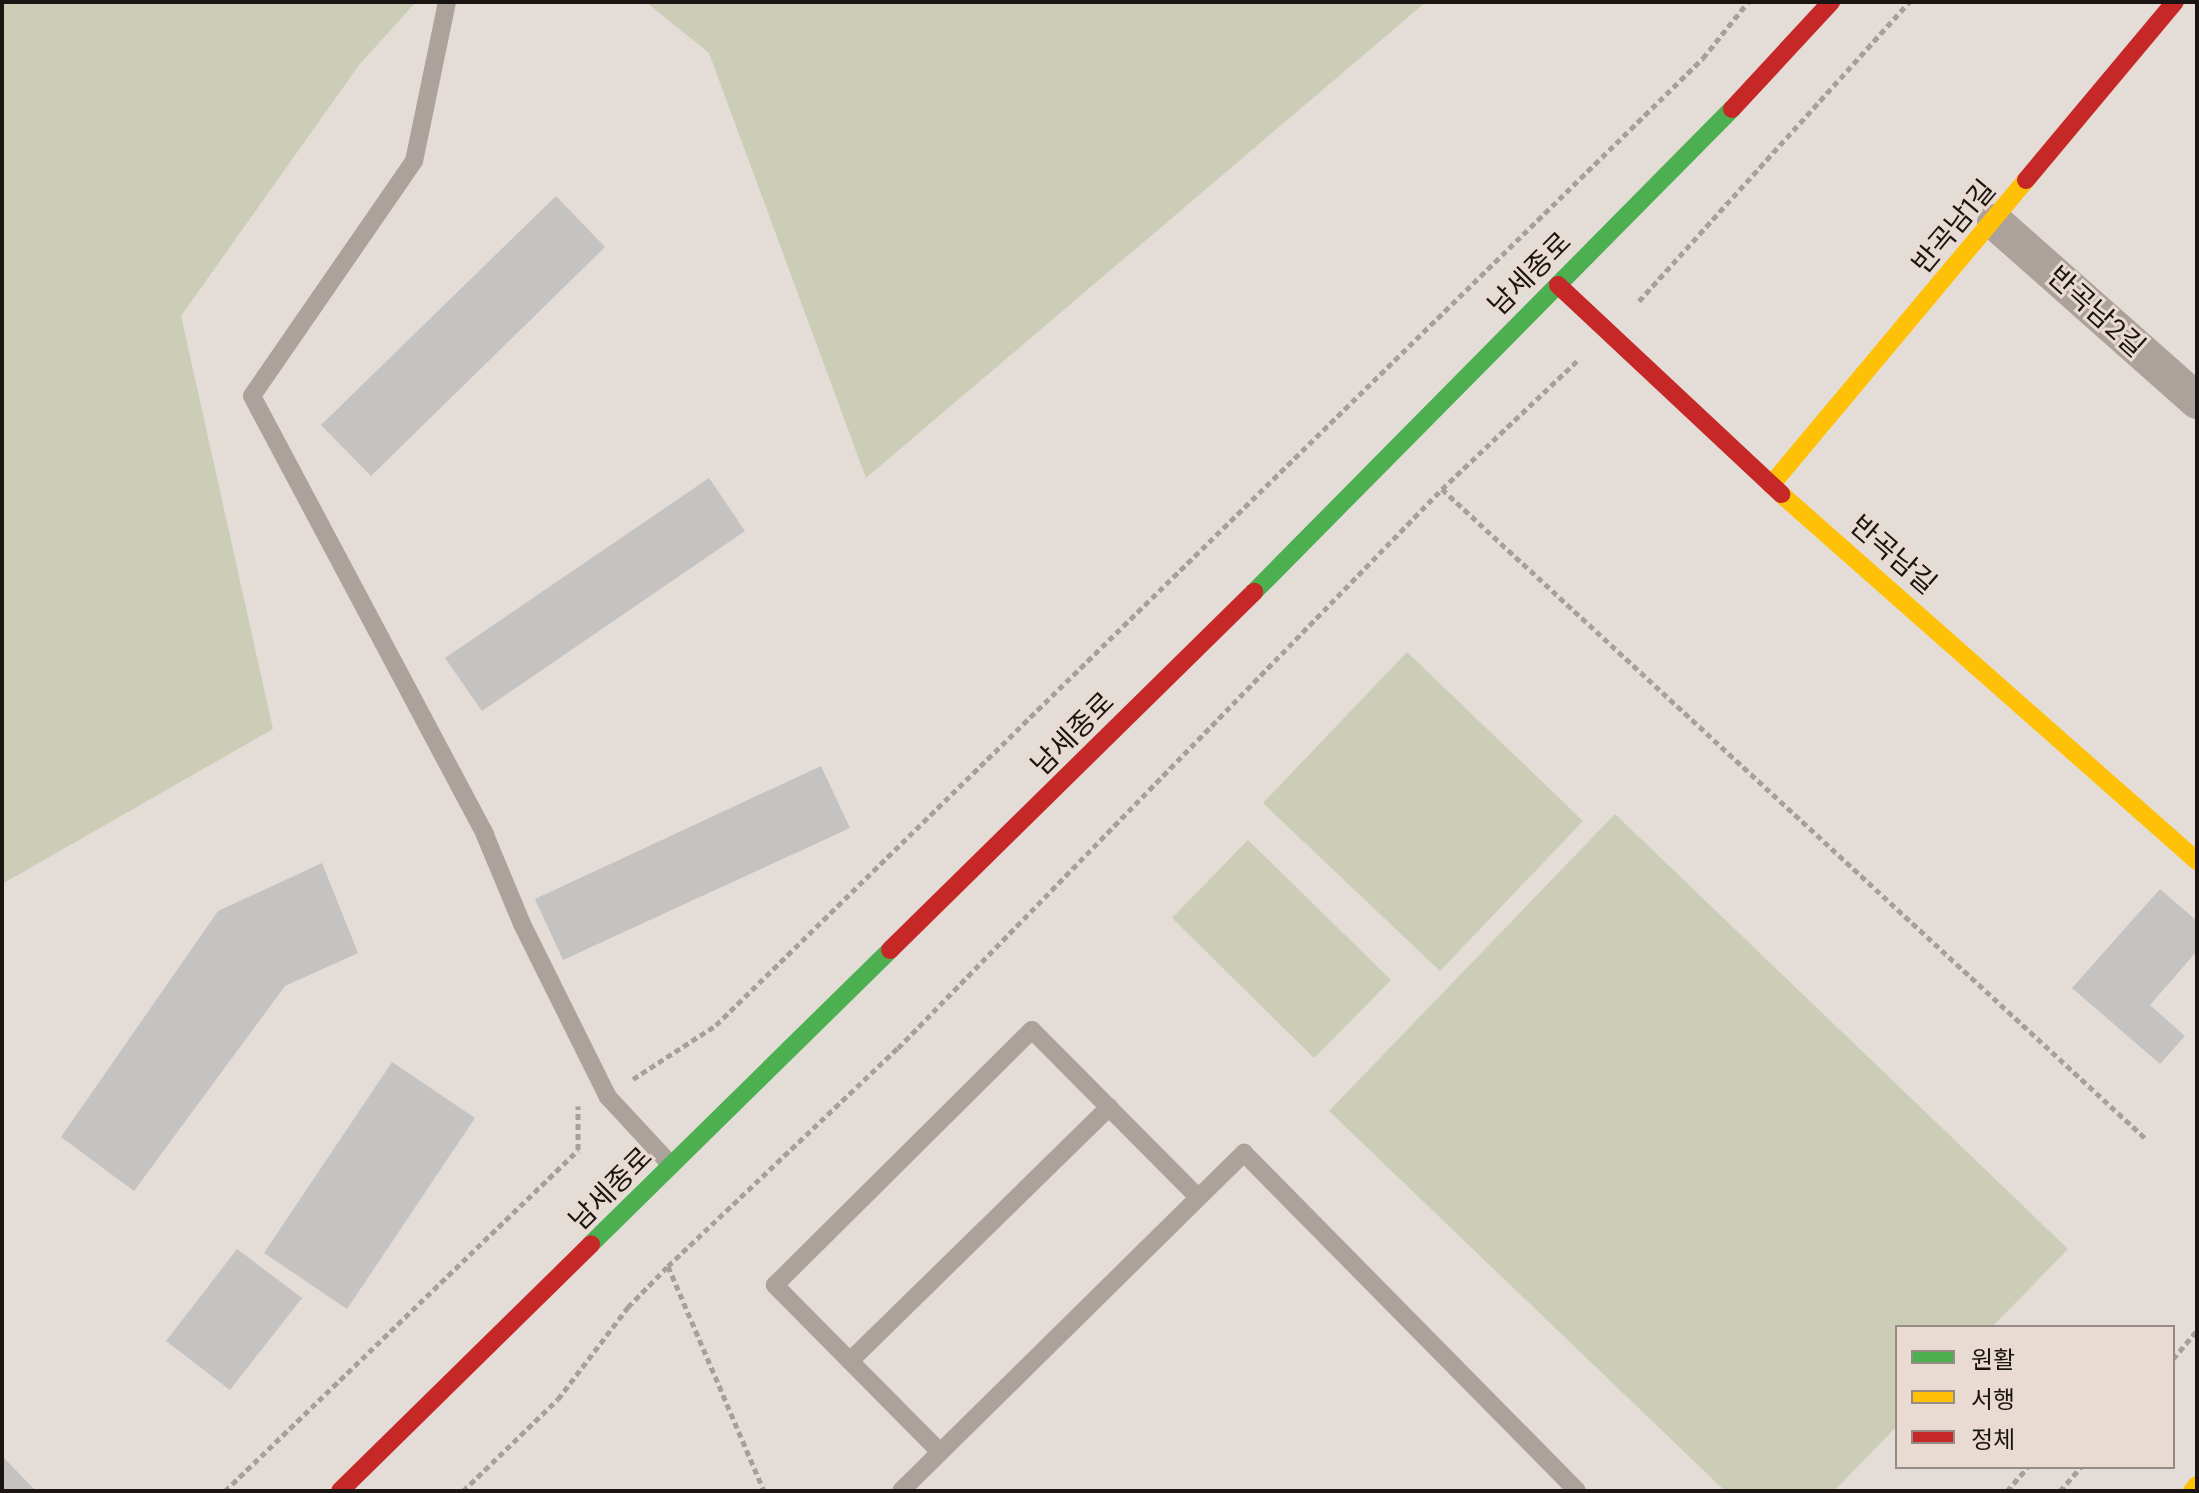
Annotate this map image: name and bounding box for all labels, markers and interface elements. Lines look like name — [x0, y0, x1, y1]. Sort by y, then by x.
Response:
street label: 반곡남1길 — [1905, 173, 2003, 281]
street label: 남세종로 — [1482, 226, 1578, 322]
street label: 반곡남2길 — [2040, 260, 2152, 364]
street label: 반곡남길 — [1843, 509, 1943, 601]
street label: 남세종로 — [1025, 686, 1121, 782]
street label: 남세종로 — [563, 1141, 659, 1237]
legend — [1895, 1325, 2175, 1469]
text: 원활 — [1971, 1344, 2015, 1375]
text: 서행 — [1971, 1384, 2015, 1415]
text: 정체 — [1971, 1424, 2015, 1455]

